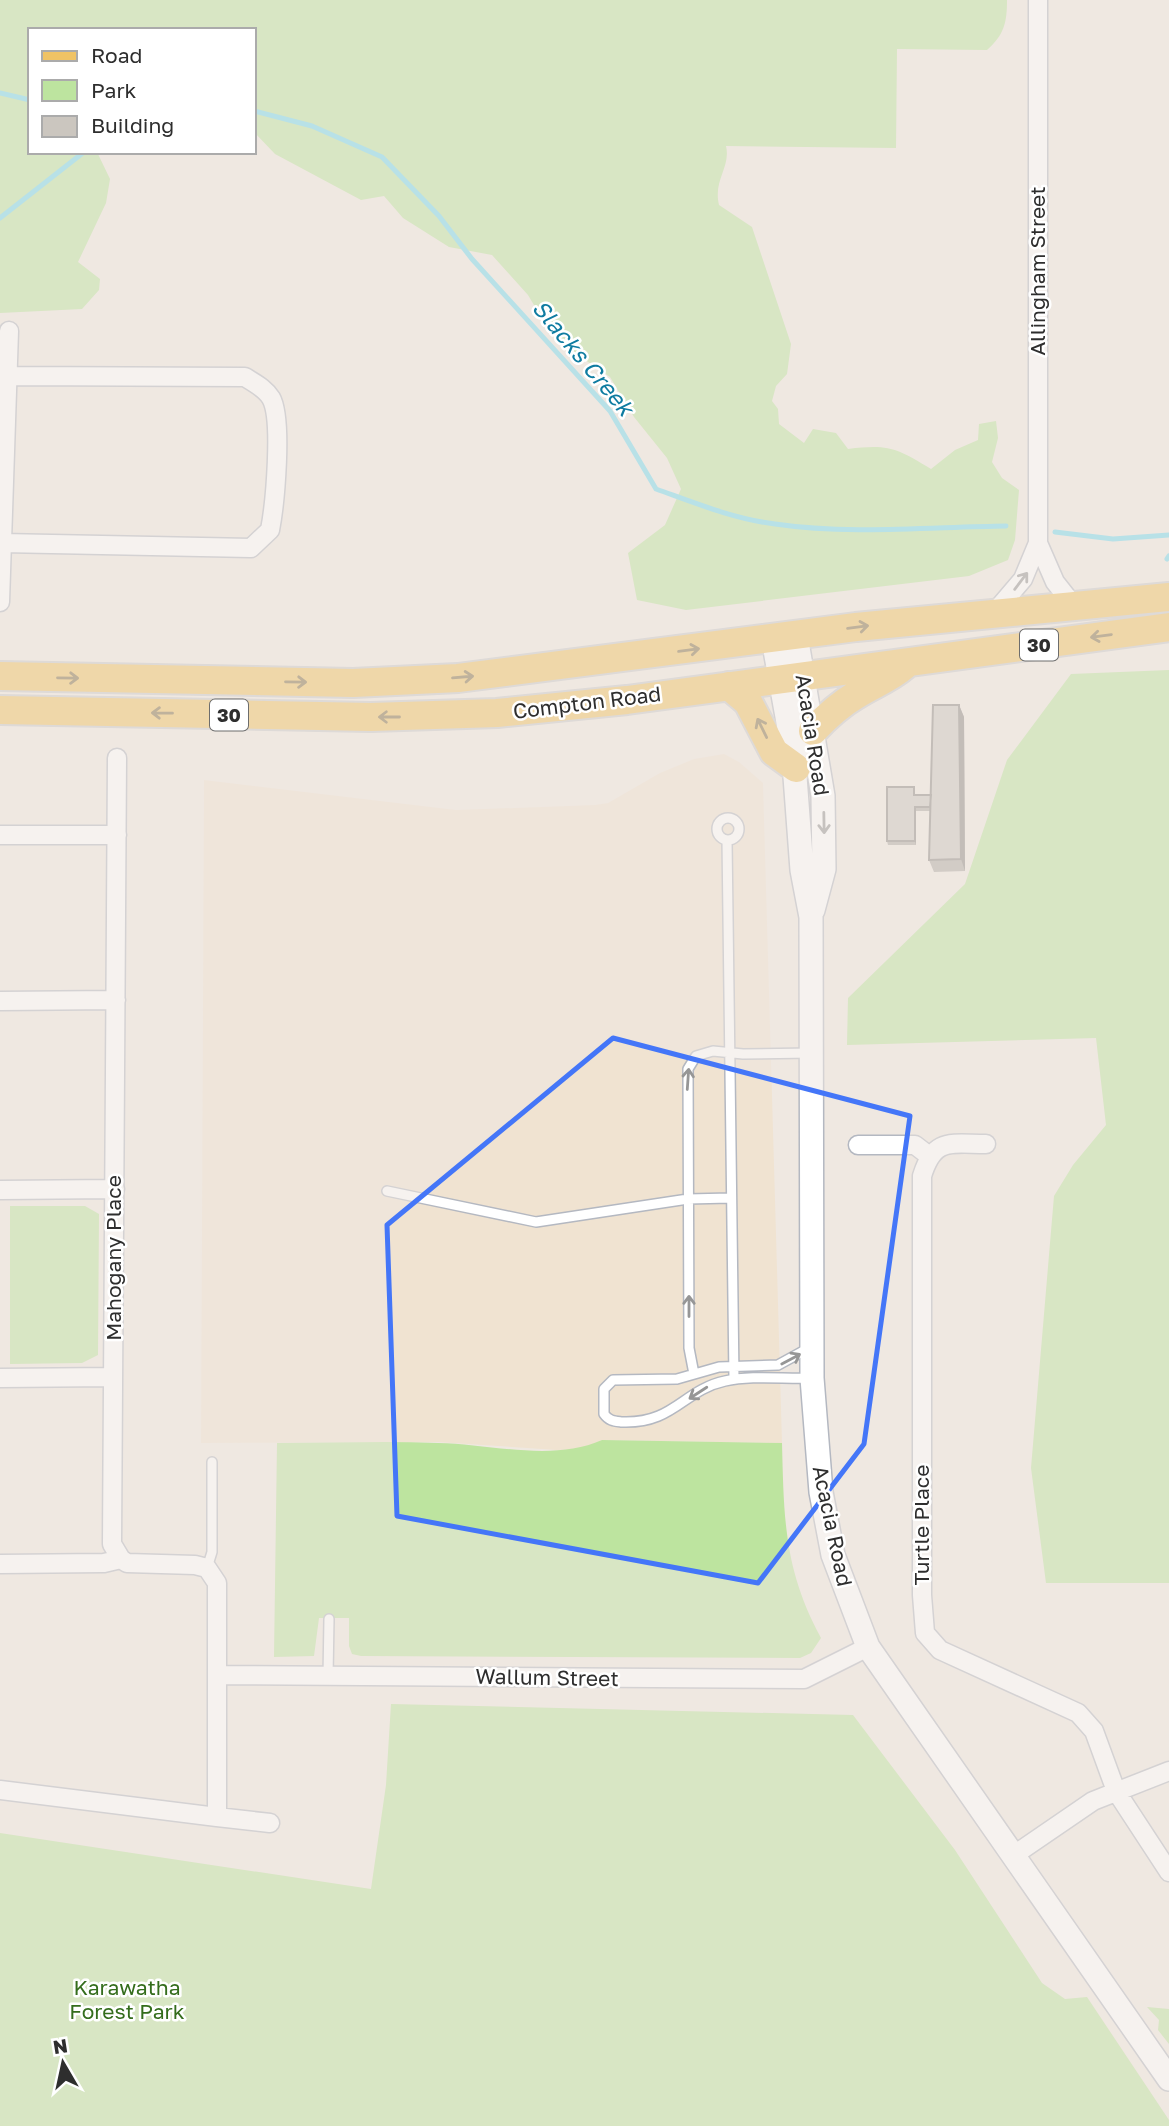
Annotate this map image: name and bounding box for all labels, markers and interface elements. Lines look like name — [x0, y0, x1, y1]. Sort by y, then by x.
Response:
legend — [28, 28, 256, 154]
text: Road — [91, 42, 142, 68]
text: Park — [91, 77, 137, 103]
text: Building — [91, 112, 174, 138]
street label: Allingham Street — [1024, 186, 1050, 356]
water label: Slacks Creek — [527, 294, 642, 423]
one-way arrow — [1013, 572, 1028, 590]
one-way arrow — [846, 621, 869, 634]
road number: 30 — [1020, 630, 1058, 660]
one-way arrow — [1090, 630, 1113, 643]
one-way arrow — [677, 643, 700, 656]
one-way arrow — [56, 671, 79, 685]
one-way arrow — [451, 671, 474, 684]
street label: Acacia Road — [791, 672, 835, 798]
one-way arrow — [284, 676, 307, 689]
street label: Compton Road — [511, 680, 662, 724]
road number: 30 — [210, 700, 248, 730]
one-way arrow — [150, 707, 173, 720]
one-way arrow — [378, 710, 401, 724]
one-way arrow — [754, 718, 768, 739]
one-way arrow — [817, 811, 831, 834]
one-way arrow — [682, 1068, 695, 1091]
street label: Mahogany Place — [100, 1175, 126, 1341]
one-way arrow — [682, 1295, 696, 1318]
one-way arrow — [780, 1351, 801, 1365]
one-way arrow — [689, 1386, 709, 1400]
street label: Acacia Road — [807, 1463, 858, 1589]
street label: Turtle Place — [908, 1465, 934, 1585]
street label: Wallum Street — [475, 1663, 619, 1691]
park label: Karawatha Forest Park — [69, 1974, 185, 2024]
north arrow — [28, 2028, 98, 2098]
text: N — [51, 2033, 69, 2058]

